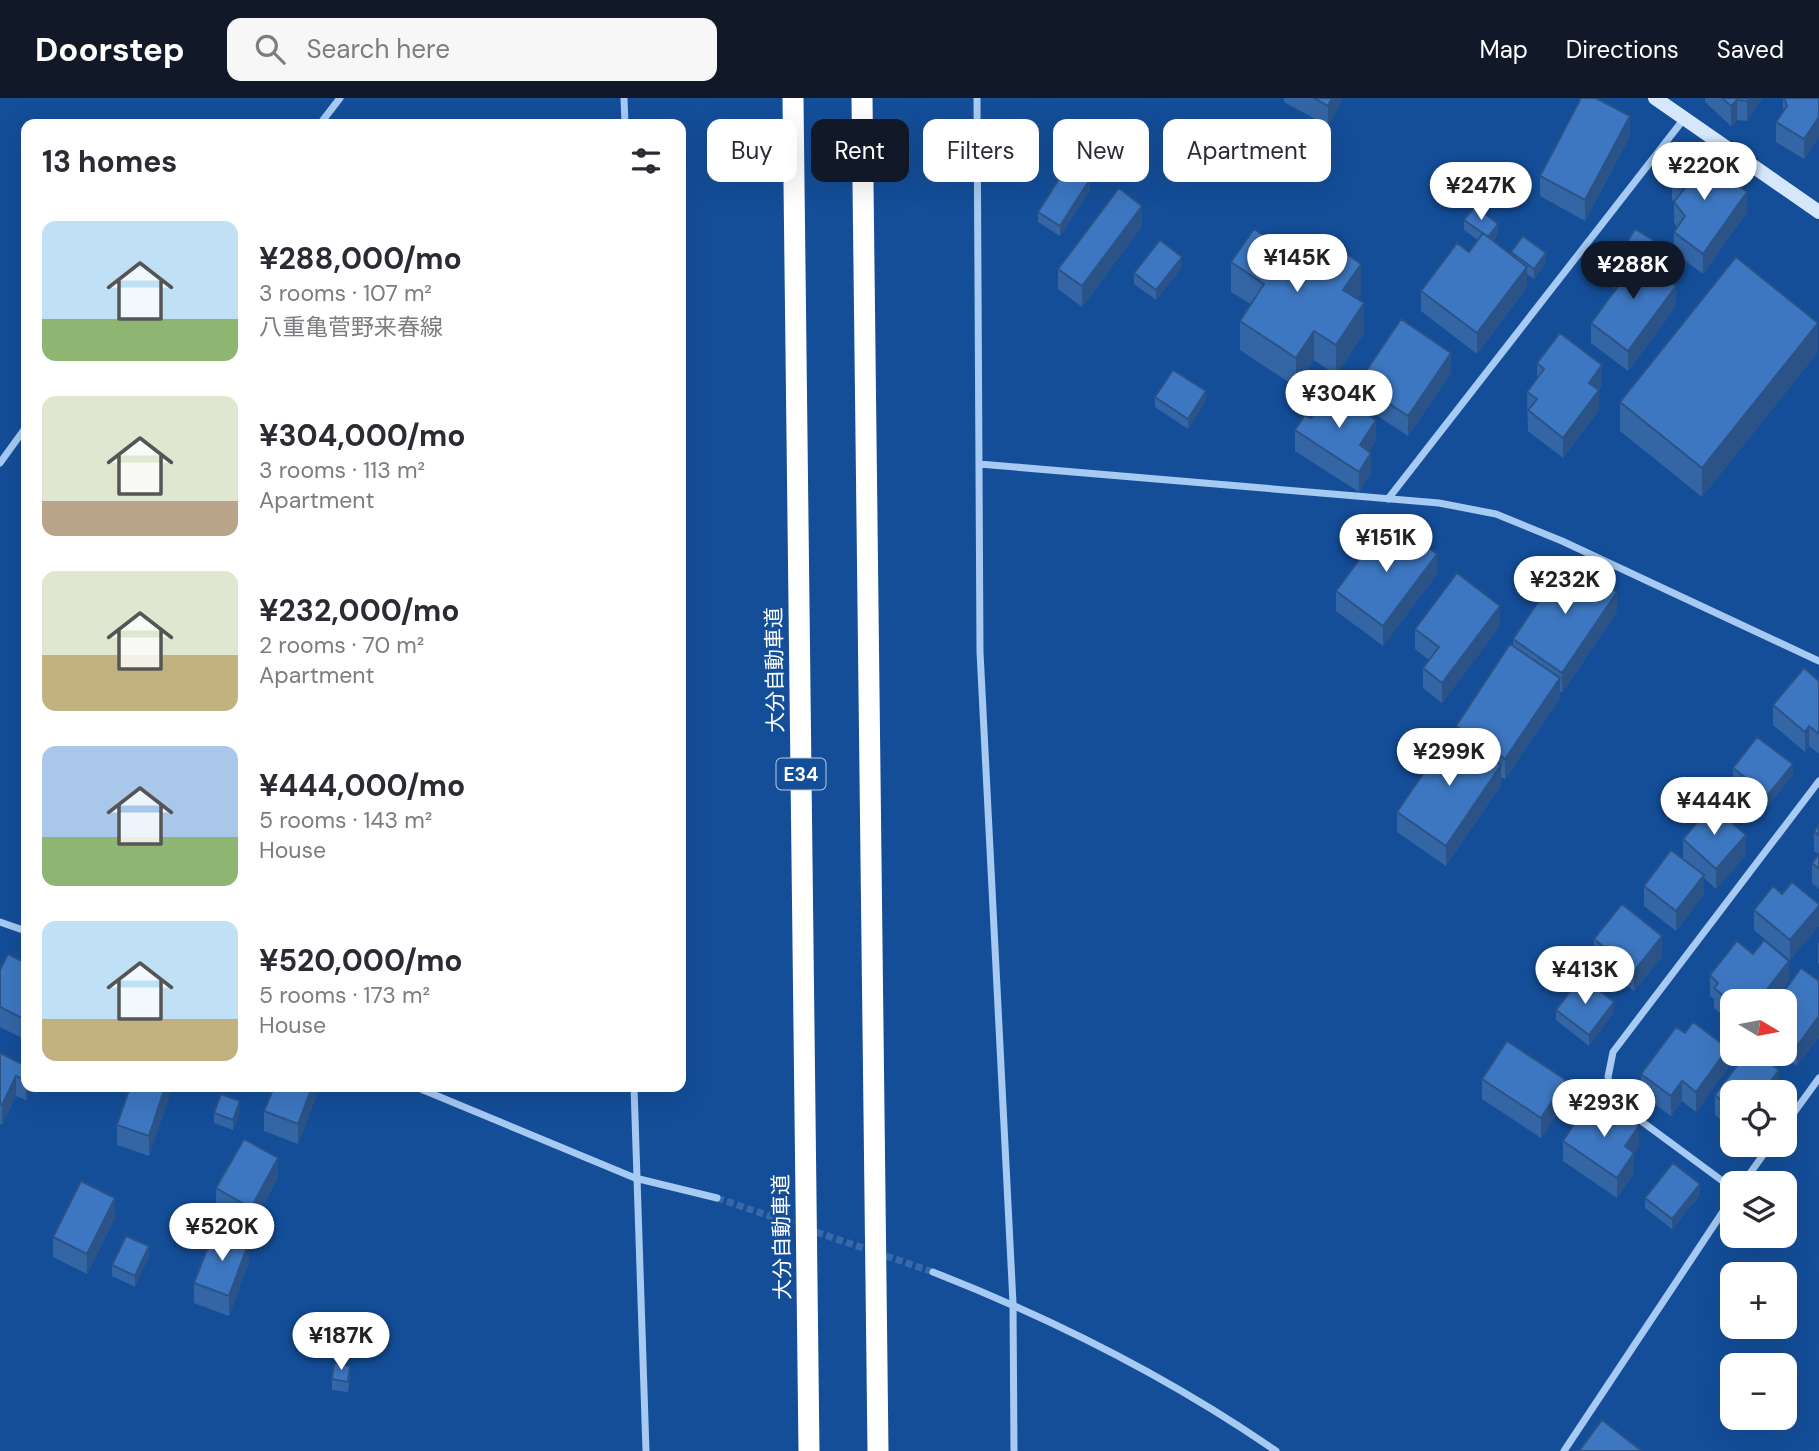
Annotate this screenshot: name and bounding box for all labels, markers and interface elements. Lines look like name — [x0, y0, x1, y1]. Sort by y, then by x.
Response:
search box — [227, 18, 717, 81]
text: Doorstep — [35, 28, 185, 71]
icon: search — [251, 30, 289, 68]
text: Search here — [307, 32, 450, 66]
text: Map — [1480, 34, 1528, 65]
text: Directions — [1566, 34, 1679, 65]
text: Saved — [1717, 34, 1784, 65]
chip: Buy — [707, 119, 797, 182]
chip: Rent — [811, 119, 909, 182]
chip: Filters — [923, 119, 1039, 182]
chip: New — [1053, 119, 1149, 182]
chip: Apartment — [1163, 119, 1331, 182]
text: 13 homes — [42, 142, 177, 181]
icon: filters — [627, 142, 665, 180]
pin: ¥220K — [1655, 142, 1753, 202]
text: ¥220K — [1668, 150, 1740, 180]
pin: ¥247K — [1432, 162, 1530, 222]
text: ¥247K — [1446, 170, 1516, 200]
pin: ¥145K — [1248, 234, 1346, 294]
text: ¥288,000/mo — [259, 239, 462, 278]
text: ¥145K — [1263, 242, 1331, 272]
pin: ¥288K — [1584, 242, 1682, 301]
icon: home — [98, 249, 182, 333]
text: ¥288K — [1597, 249, 1669, 279]
text: 3 rooms · 107 m² — [259, 278, 432, 308]
text: 八重亀菅野来春線 — [259, 312, 443, 342]
pin: ¥304K — [1290, 370, 1388, 430]
text: ¥304K — [1302, 378, 1376, 408]
text: ¥304,000/mo — [259, 416, 466, 455]
icon: home — [98, 424, 182, 508]
text: 3 rooms · 113 m² — [259, 455, 425, 485]
text: Apartment — [259, 485, 374, 515]
pin: ¥151K — [1337, 514, 1435, 574]
text: ¥151K — [1355, 522, 1417, 552]
pin: ¥232K — [1516, 556, 1614, 616]
text: ¥232K — [1530, 564, 1600, 594]
text: ¥232,000/mo — [259, 591, 460, 630]
icon: home — [98, 599, 182, 683]
street label: 大分自動車道 — [760, 607, 790, 733]
text: 2 rooms · 70 m² — [259, 630, 424, 660]
text: Apartment — [259, 660, 374, 690]
pin: ¥299K — [1400, 728, 1498, 788]
text: ¥299K — [1413, 736, 1485, 766]
road number: E34 — [776, 758, 826, 790]
text: ¥444,000/mo — [259, 766, 465, 805]
icon: home — [98, 774, 182, 858]
pin: ¥444K — [1665, 778, 1763, 837]
text: ¥444K — [1677, 785, 1751, 815]
text: 5 rooms · 143 m² — [259, 805, 432, 835]
text: House — [259, 835, 326, 865]
text: ¥520,000/mo — [259, 941, 463, 980]
pin: ¥413K — [1536, 946, 1634, 1006]
icon: home — [98, 949, 182, 1033]
text: ¥413K — [1551, 954, 1619, 984]
text: 5 rooms · 173 m² — [259, 980, 430, 1010]
north arrow — [1720, 989, 1797, 1066]
map controls — [1720, 989, 1797, 1430]
text: House — [259, 1010, 326, 1040]
pin: ¥293K — [1555, 1080, 1653, 1139]
button: locate — [1720, 1080, 1797, 1157]
text: ¥293K — [1568, 1087, 1640, 1117]
button: layers — [1720, 1171, 1797, 1248]
street label: 大分自動車道 — [767, 1174, 797, 1300]
pin: ¥520K — [173, 1204, 271, 1263]
text: ¥520K — [185, 1211, 259, 1241]
button: + — [1720, 1262, 1797, 1339]
pin: ¥187K — [292, 1312, 390, 1372]
text: ¥187K — [308, 1320, 374, 1350]
button: − — [1720, 1353, 1797, 1430]

